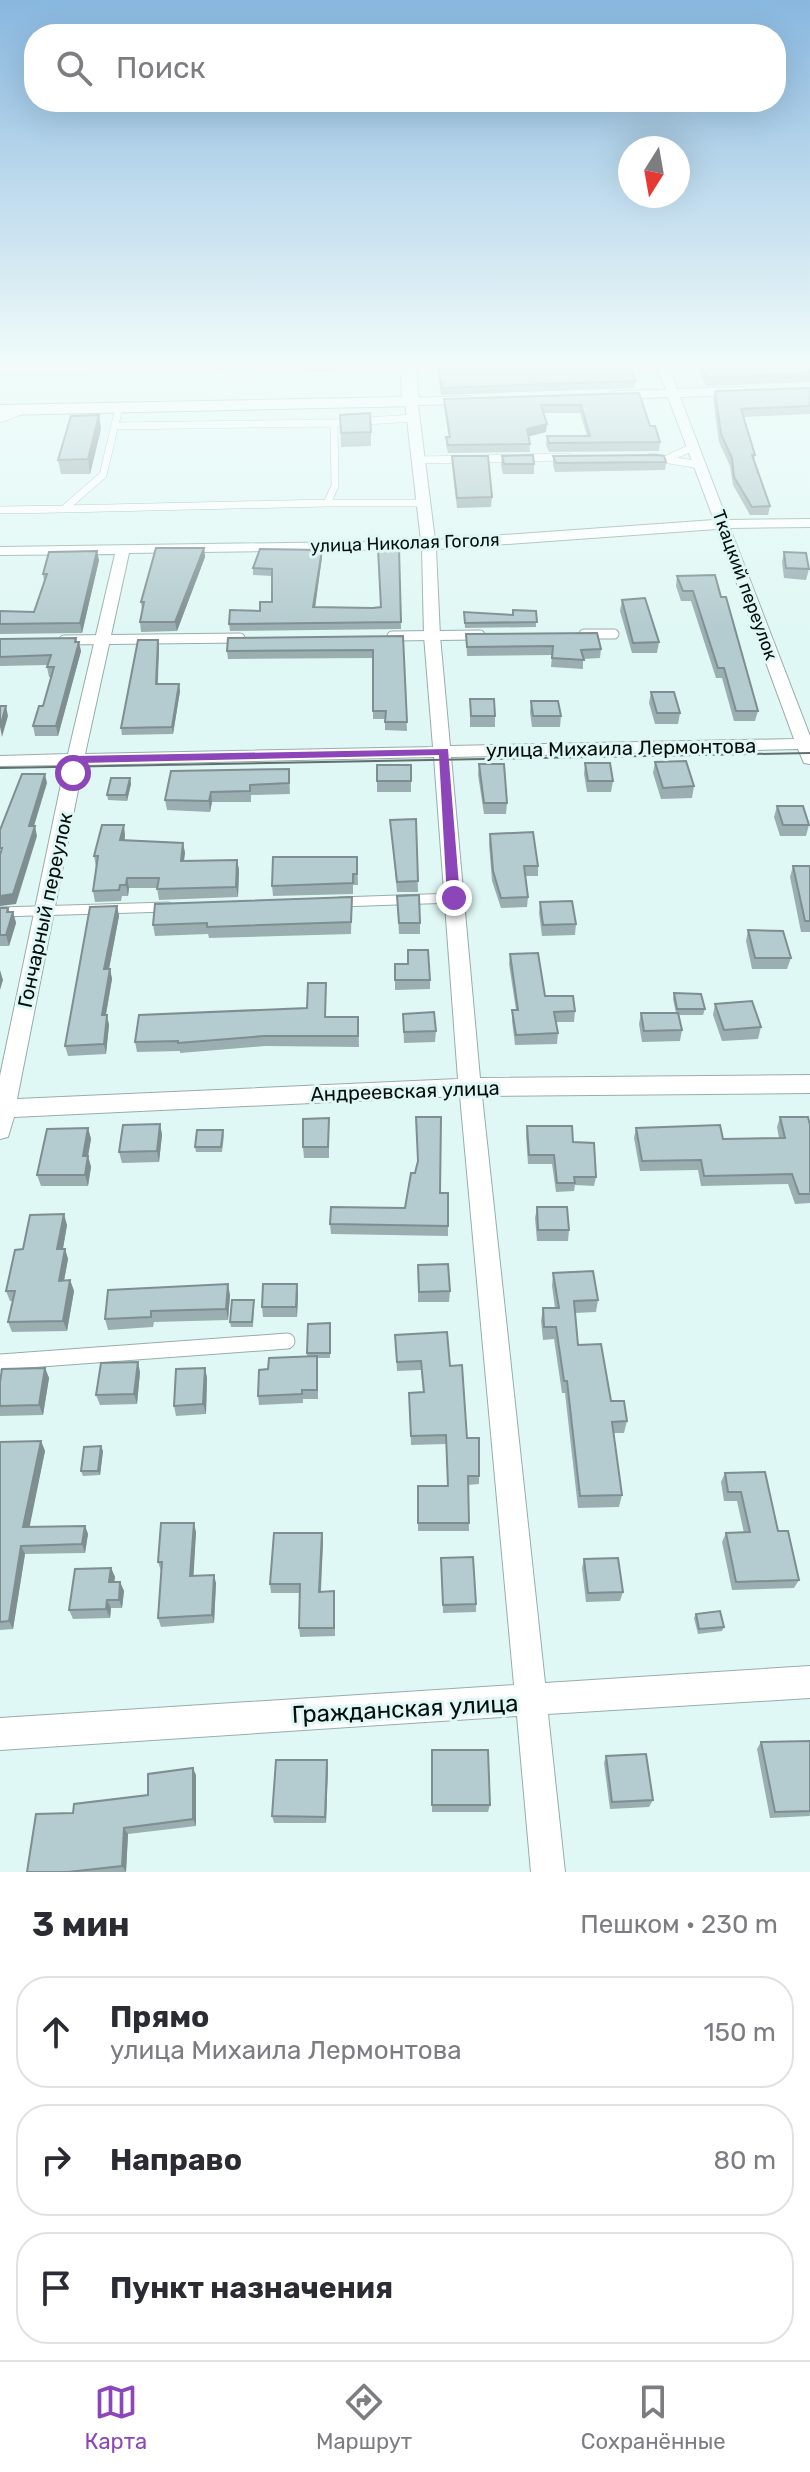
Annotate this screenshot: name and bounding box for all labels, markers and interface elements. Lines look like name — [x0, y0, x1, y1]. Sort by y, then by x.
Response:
search box — [24, 24, 786, 112]
icon: search — [52, 46, 96, 90]
text: Поиск — [116, 50, 206, 86]
north arrow — [618, 136, 690, 208]
street label: Ткацкий переулок — [708, 507, 782, 663]
street label: улица Николая Гоголя — [310, 529, 500, 557]
street label: улица Михаила Лермонтова — [486, 734, 756, 762]
route start — [55, 755, 91, 791]
street label: Гончарный переулок — [13, 810, 77, 1010]
route end — [436, 880, 472, 916]
street label: Андреевская улица — [310, 1076, 500, 1106]
street label: Гражданская улица — [291, 1689, 519, 1729]
text: 3 мин — [32, 1904, 130, 1945]
text: Пешком · 230 m — [580, 1909, 778, 1940]
text: Прямо — [110, 1999, 209, 2035]
icon: ahead — [34, 2010, 78, 2054]
text: 150 m — [703, 2017, 776, 2048]
text: улица Михаила Лермонтова — [110, 2035, 462, 2066]
icon: right — [34, 2138, 78, 2182]
text: Направо — [110, 2142, 242, 2178]
text: 80 m — [713, 2145, 776, 2176]
icon: arrive — [34, 2266, 78, 2310]
text: Пункт назначения — [110, 2270, 393, 2306]
tab: Карта — [84, 2380, 147, 2455]
tab: Маршрут — [316, 2380, 412, 2455]
tab: Сохранённые — [581, 2380, 726, 2455]

